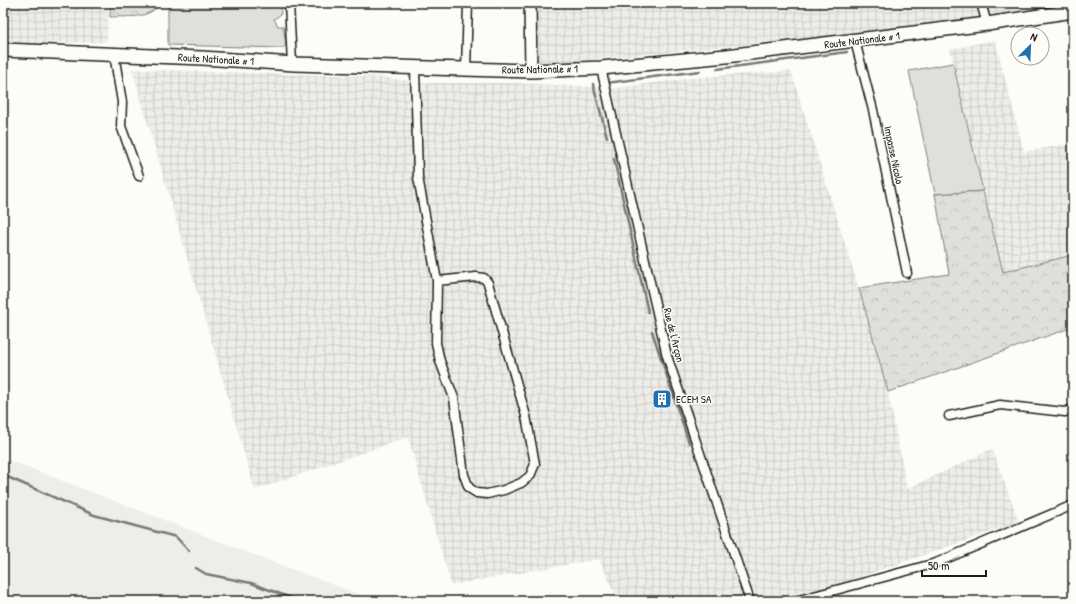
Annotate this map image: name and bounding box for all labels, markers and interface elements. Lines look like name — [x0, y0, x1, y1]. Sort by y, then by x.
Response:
north arrow — [1010, 26, 1050, 66]
street label: Route Nationale # 1 — [823, 28, 901, 52]
text: N — [1029, 29, 1040, 45]
street label: Route Nationale # 1 — [178, 50, 254, 68]
street label: Route Nationale # 1 — [502, 61, 578, 77]
street label: Impasse Nicolo — [881, 125, 907, 186]
street label: Rue de l'Arçon — [660, 306, 688, 364]
building icon: ECEM SA — [651, 388, 673, 410]
place label: ECEM SA — [676, 392, 712, 406]
scale bar — [922, 552, 986, 578]
text: 50 m — [928, 557, 949, 574]

